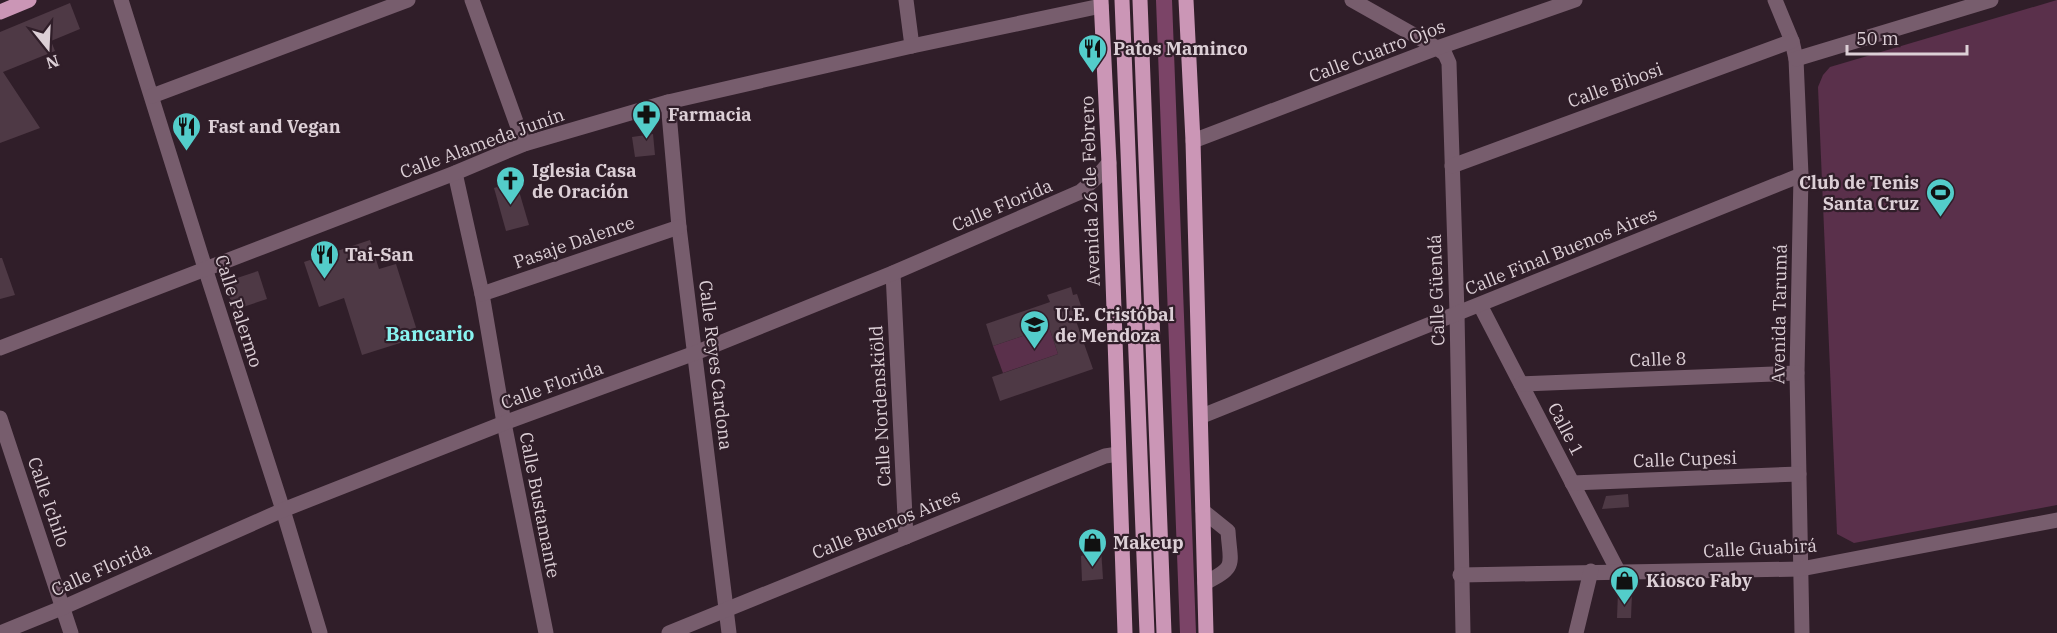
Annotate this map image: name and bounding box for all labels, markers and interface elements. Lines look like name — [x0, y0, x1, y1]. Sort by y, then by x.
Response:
street label: Calle Cuatro Ojos — [1305, 14, 1449, 88]
north arrow — [18, 18, 78, 78]
scale bar — [1847, 18, 1967, 56]
text: 50 m — [1856, 27, 1899, 50]
restaurant icon: Patos Maminco — [1076, 32, 1108, 74]
place label: Patos Maminco — [1113, 37, 1248, 60]
text: N — [44, 51, 62, 74]
street label: Calle Bibosi — [1564, 57, 1666, 113]
street label: Avenida 26 de Febrero — [1075, 95, 1105, 287]
pharmacy icon: Farmacia — [631, 98, 663, 140]
street label: Calle Alameda Junín — [397, 103, 567, 183]
place label: Farmacia — [668, 103, 752, 126]
restaurant icon: Fast and Vegan — [171, 110, 203, 152]
place label: Fast and Vegan — [208, 115, 341, 138]
place label: Iglesia Casa de Oración — [532, 159, 637, 203]
church icon: Iglesia Casa de Oración — [495, 164, 527, 206]
place label: Club de Tenis Santa Cruz — [1799, 171, 1919, 215]
street label: Calle Florida — [948, 173, 1056, 237]
sports icon: Club de Tenis Santa Cruz — [1924, 176, 1956, 218]
street label: Calle Final Buenos Aires — [1462, 202, 1660, 300]
street label: Pasaje Dalence — [510, 211, 638, 273]
street label: Calle Güendá — [1423, 233, 1449, 346]
restaurant icon: Tai-San — [308, 238, 340, 280]
place label: Tai-San — [345, 243, 414, 266]
street label: Avenida Tarumá — [1766, 243, 1792, 384]
street label: Calle Palermo — [210, 252, 268, 370]
street label: Calle Reyes Cardona — [694, 279, 738, 451]
place label: U.E. Cristóbal de Mendoza — [1055, 303, 1175, 347]
school or university icon: U.E. Cristóbal de Mendoza — [1018, 308, 1050, 350]
district label: Bancario — [386, 320, 475, 347]
street label: Calle Nordenskiöld — [864, 325, 896, 487]
street label: Calle 8 — [1629, 347, 1687, 371]
street label: Calle Florida — [498, 356, 606, 414]
street label: Calle 1 — [1543, 398, 1589, 460]
street label: Calle Bustamante — [515, 430, 565, 580]
street label: Calle Cupesi — [1633, 446, 1738, 472]
street label: Calle Ichilo — [23, 454, 75, 550]
street label: Calle Buenos Aires — [809, 484, 963, 564]
shop icon: Makeup — [1076, 526, 1108, 568]
place label: Makeup — [1113, 531, 1184, 554]
street label: Calle Guabirá — [1702, 534, 1818, 562]
street label: Calle Florida — [47, 537, 155, 601]
shop icon: Kiosco Faby — [1609, 564, 1641, 606]
place label: Kiosco Faby — [1646, 569, 1753, 592]

